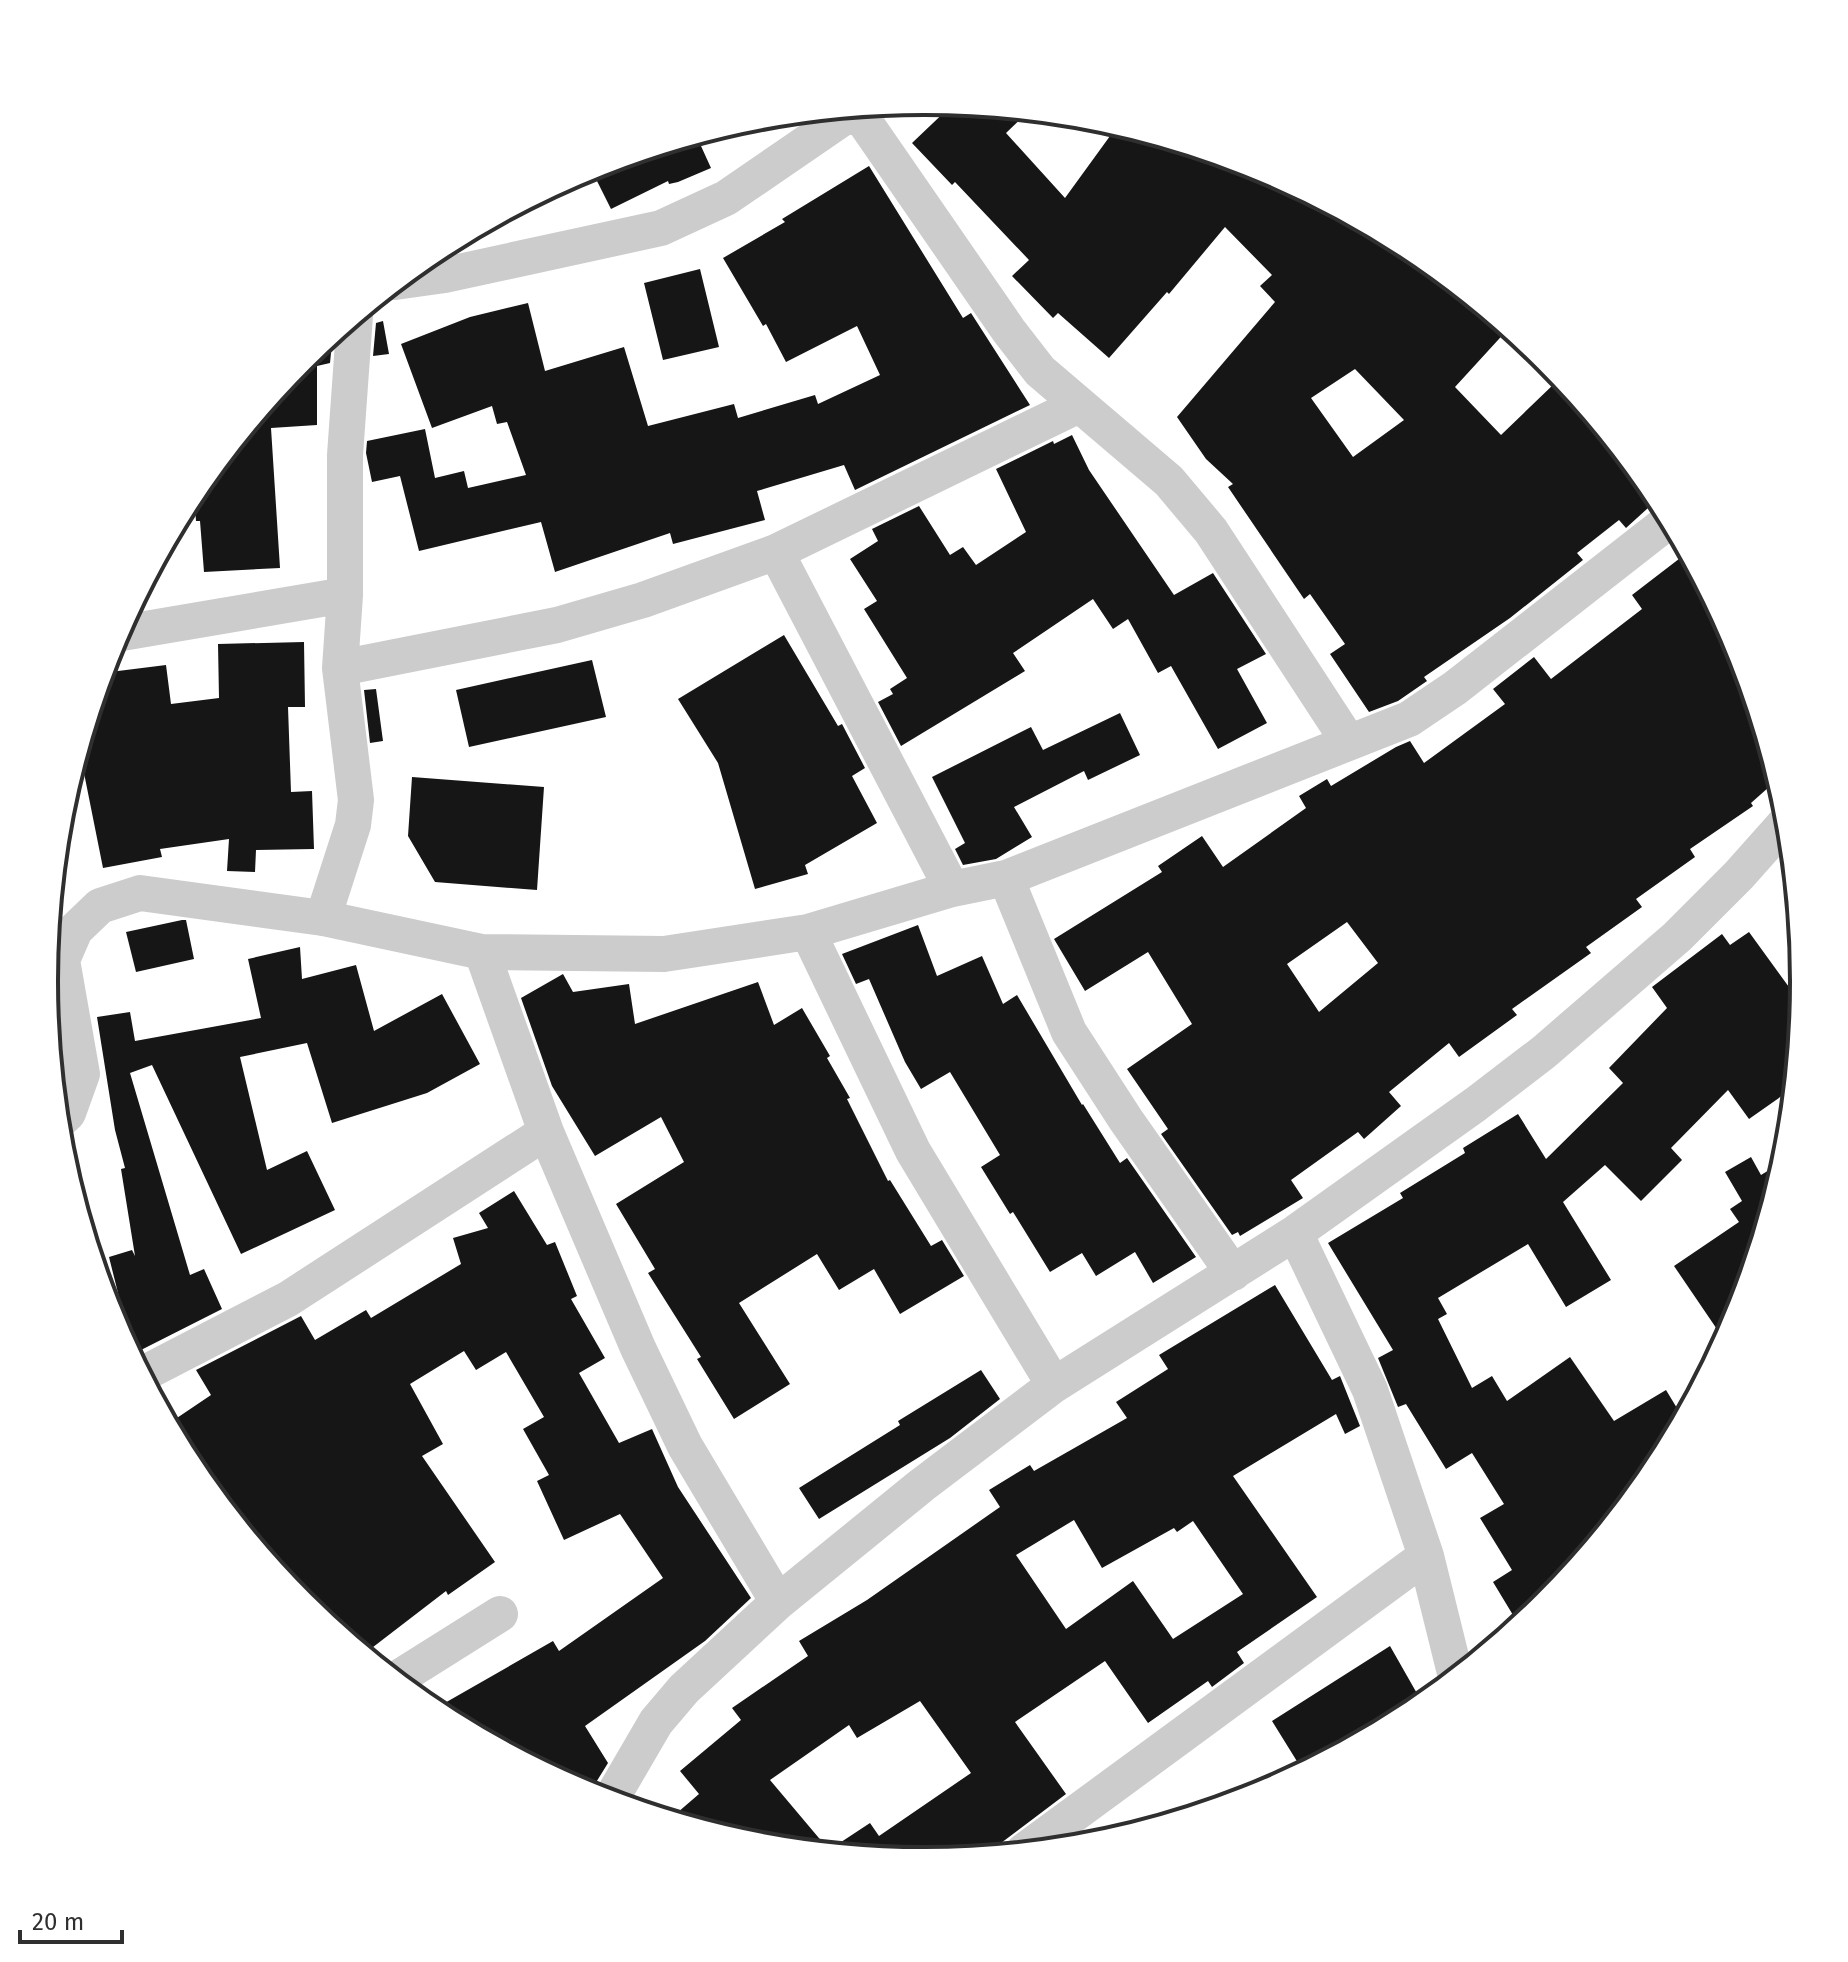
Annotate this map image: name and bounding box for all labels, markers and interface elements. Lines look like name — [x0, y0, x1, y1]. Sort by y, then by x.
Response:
scale bar — [20, 1894, 122, 1944]
text: 20 m — [32, 1908, 84, 1936]

